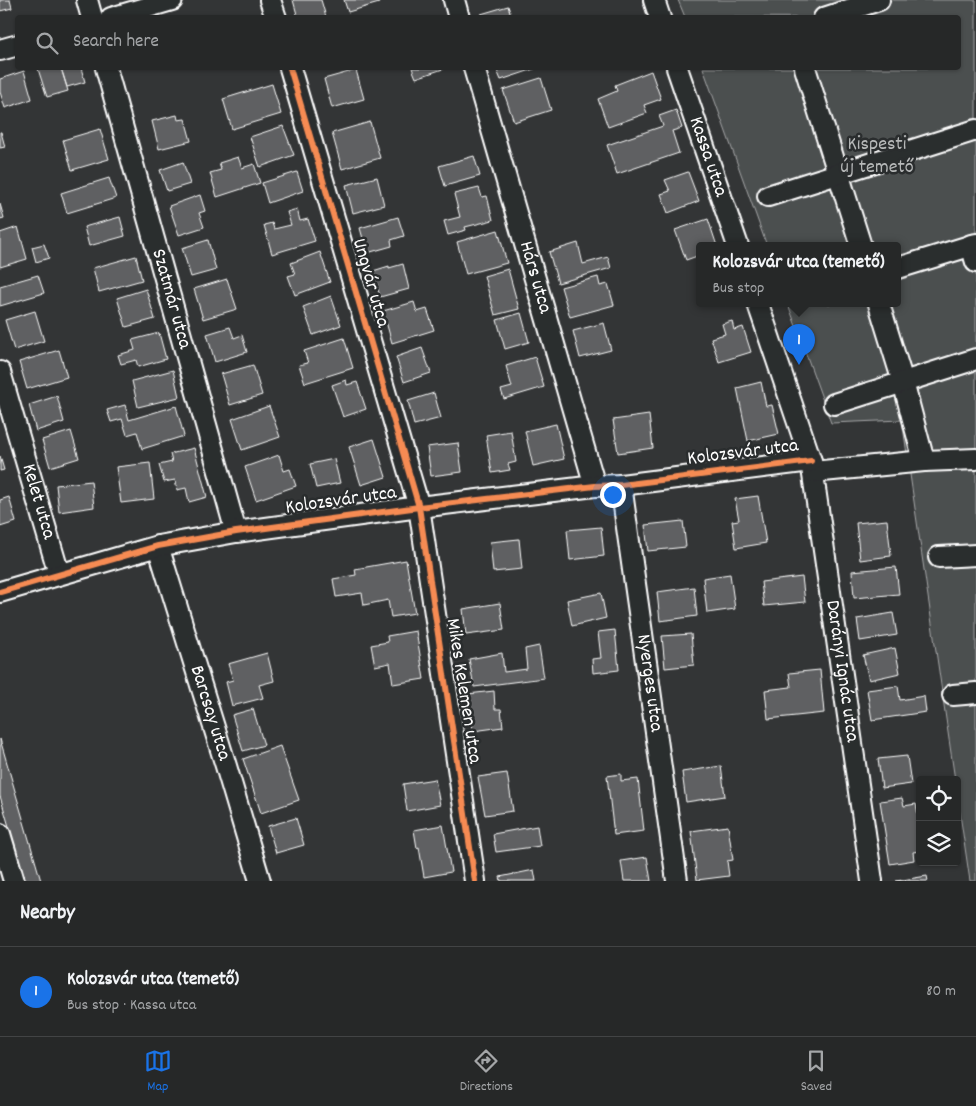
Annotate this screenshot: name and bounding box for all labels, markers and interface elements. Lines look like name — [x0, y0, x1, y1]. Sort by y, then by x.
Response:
search box — [15, 15, 961, 70]
icon: search — [33, 29, 61, 57]
text: Search here — [73, 29, 159, 56]
street label: Kassa utca — [681, 113, 734, 201]
park label: Kispesti új temető — [840, 131, 914, 182]
street label: Ungvár utca — [344, 235, 396, 331]
street label: Hárs utca — [511, 238, 559, 317]
popup — [696, 242, 901, 307]
street label: Szatmár utca — [143, 246, 198, 353]
text: Kolozsvár utca (temető) — [712, 250, 885, 277]
text: Bus stop — [712, 277, 764, 300]
pin: 1 — [783, 324, 815, 365]
street label: Kolozsvár utca — [686, 432, 801, 474]
street label: Kelet utca — [14, 461, 62, 543]
street label: Kolozsvár utca — [284, 479, 399, 523]
your location — [600, 482, 626, 508]
street label: Darányi Ignác utca — [817, 598, 866, 744]
street label: Mikes Kelemen utca — [438, 616, 488, 766]
street label: Nyerges utca — [628, 632, 670, 734]
street label: Barcsay utca — [182, 662, 238, 765]
map controls — [916, 776, 961, 866]
button: locate — [916, 776, 961, 821]
button: layers — [916, 821, 961, 866]
text: Nearby — [20, 899, 75, 929]
text: Kolozsvár utca (temető) — [67, 967, 239, 994]
text: 1 — [34, 980, 38, 1003]
text: 80 m — [926, 980, 956, 1003]
text: Bus stop · Kassa utca — [67, 994, 196, 1017]
tab: Map — [144, 1047, 172, 1097]
tab: Directions — [460, 1047, 513, 1097]
tab: Saved — [801, 1047, 832, 1097]

